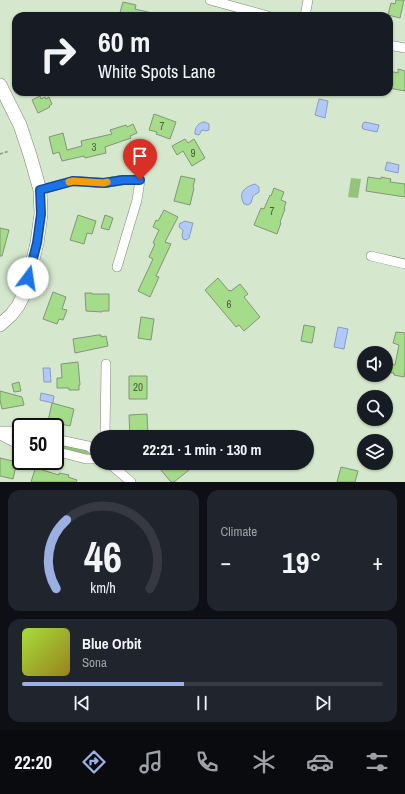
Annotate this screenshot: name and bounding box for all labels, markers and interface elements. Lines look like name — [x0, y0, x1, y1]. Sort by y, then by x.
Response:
text: 60 m — [98, 23, 150, 61]
icon: right — [32, 28, 84, 80]
text: White Spots Lane — [98, 59, 215, 84]
house number: 7 — [159, 119, 165, 133]
pin — [123, 139, 157, 180]
house number: 3 — [91, 140, 97, 154]
icon: arrive — [129, 145, 151, 167]
house number: 9 — [190, 146, 196, 160]
house number: 7 — [269, 204, 275, 218]
position arrow — [7, 257, 49, 299]
house number: 6 — [226, 297, 232, 311]
map controls — [357, 346, 393, 470]
button: sound — [357, 346, 393, 382]
house number: 20 — [133, 380, 143, 394]
button: search — [357, 390, 393, 426]
speed limit sign: 50 — [12, 418, 64, 470]
button: layers — [357, 434, 393, 470]
text: 22:21 · 1 min · 130 m — [143, 439, 261, 460]
text: Climate — [221, 523, 257, 540]
text: 46 — [84, 528, 122, 584]
text: 19° — [282, 542, 321, 582]
text: − — [221, 547, 231, 577]
text: + — [372, 547, 383, 577]
text: km/h — [91, 577, 116, 596]
text: Blue Orbit — [82, 633, 141, 654]
text: Sona — [82, 654, 107, 671]
icon: previous — [71, 692, 93, 714]
icon: pause — [191, 692, 213, 714]
icon: next — [312, 692, 334, 714]
icon: directions — [80, 748, 108, 776]
icon: music — [137, 748, 165, 776]
icon: phone — [193, 748, 221, 776]
icon: climate — [250, 748, 278, 776]
icon: car — [306, 748, 334, 776]
icon: filters — [363, 748, 391, 776]
text: 22:20 — [14, 750, 52, 775]

